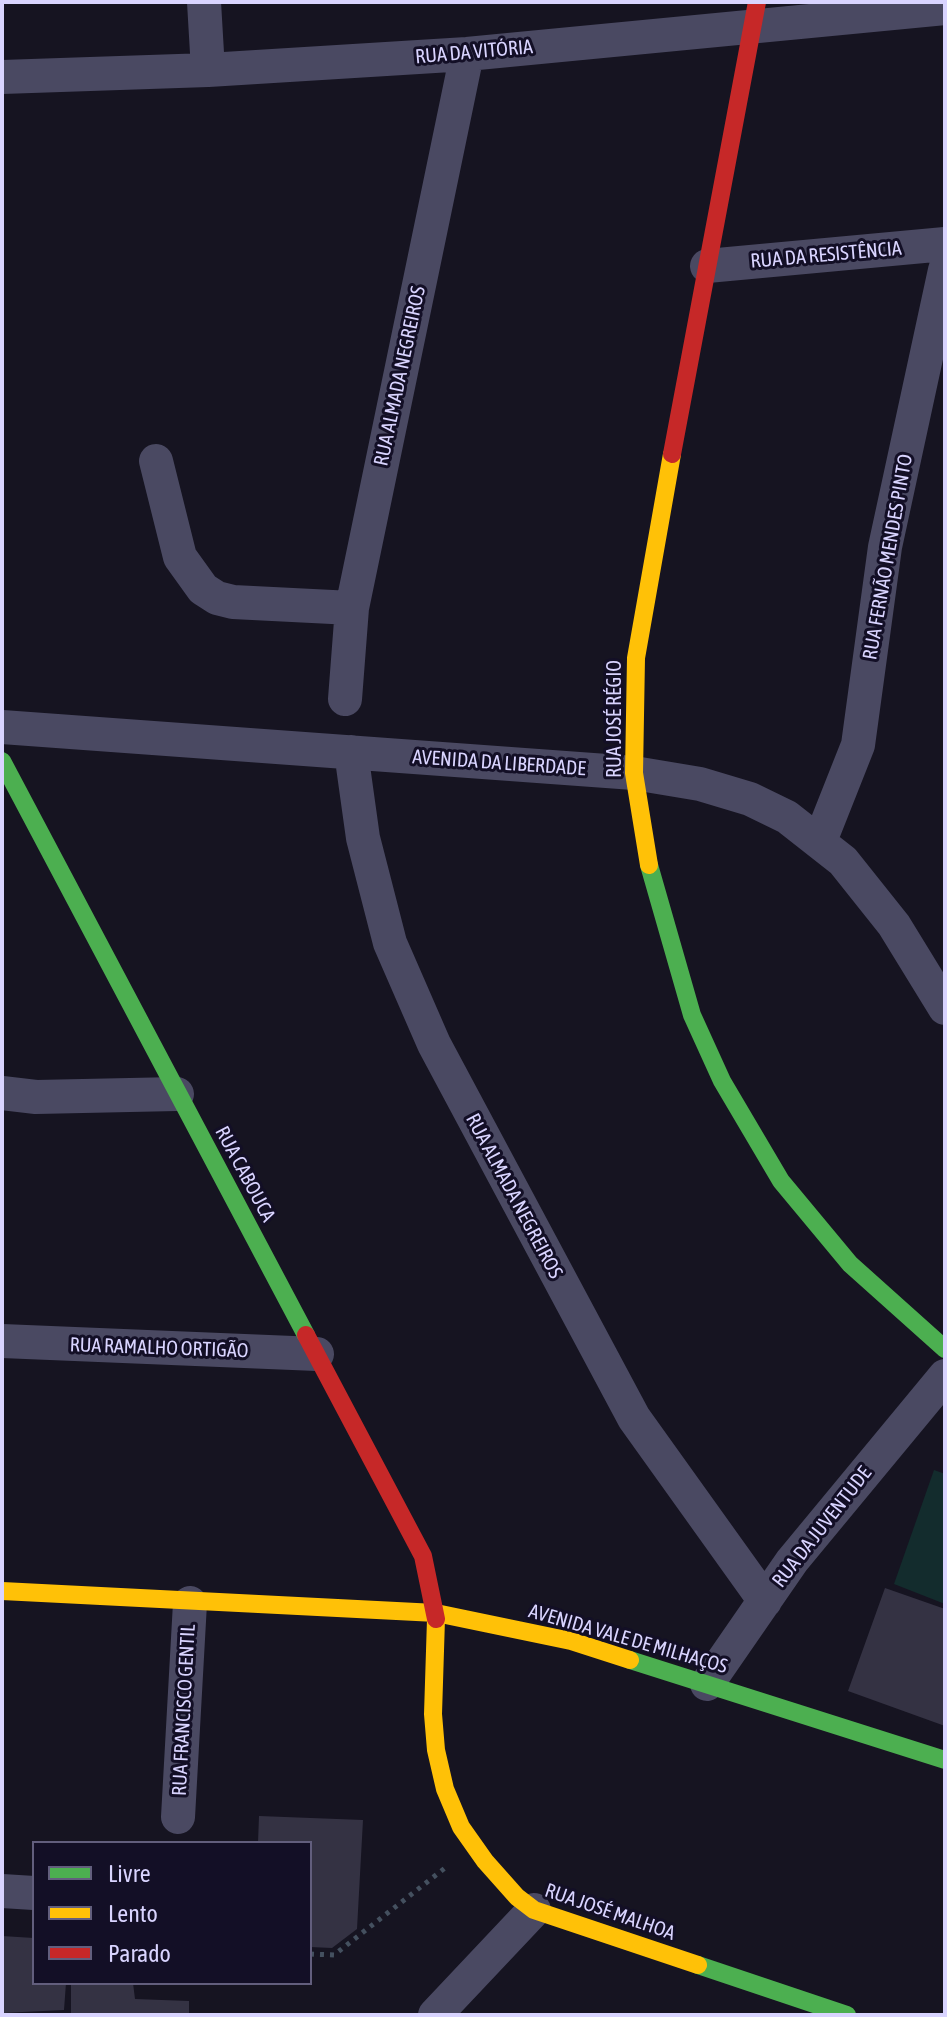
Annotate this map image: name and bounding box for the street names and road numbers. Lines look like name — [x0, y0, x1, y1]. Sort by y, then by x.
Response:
street label: RUA DA VITÓRIA — [414, 35, 534, 69]
street label: RUA DA RESISTÊNCIA — [749, 236, 903, 274]
street label: RUA ALMADA NEGREIROS — [369, 284, 431, 468]
street label: RUA FERNÃO MENDES PINTO — [858, 452, 918, 662]
street label: RUA JOSÉ RÉGIO — [603, 660, 627, 778]
street label: AVENIDA DA LIBERDADE — [412, 745, 586, 781]
street label: RUA ALMADA NEGREIROS — [460, 1109, 568, 1283]
street label: RUA CABOUCA — [210, 1122, 280, 1226]
street label: RUA RAMALHO ORTIGÃO — [69, 1333, 249, 1363]
street label: RUA DA JUVENTUDE — [767, 1462, 877, 1592]
street label: AVENIDA VALE DE MILHAÇOS — [526, 1599, 730, 1679]
street label: RUA FRANCISCO GENTIL — [168, 1623, 200, 1797]
street label: RUA JOSÉ MALHOA — [542, 1878, 678, 1946]

